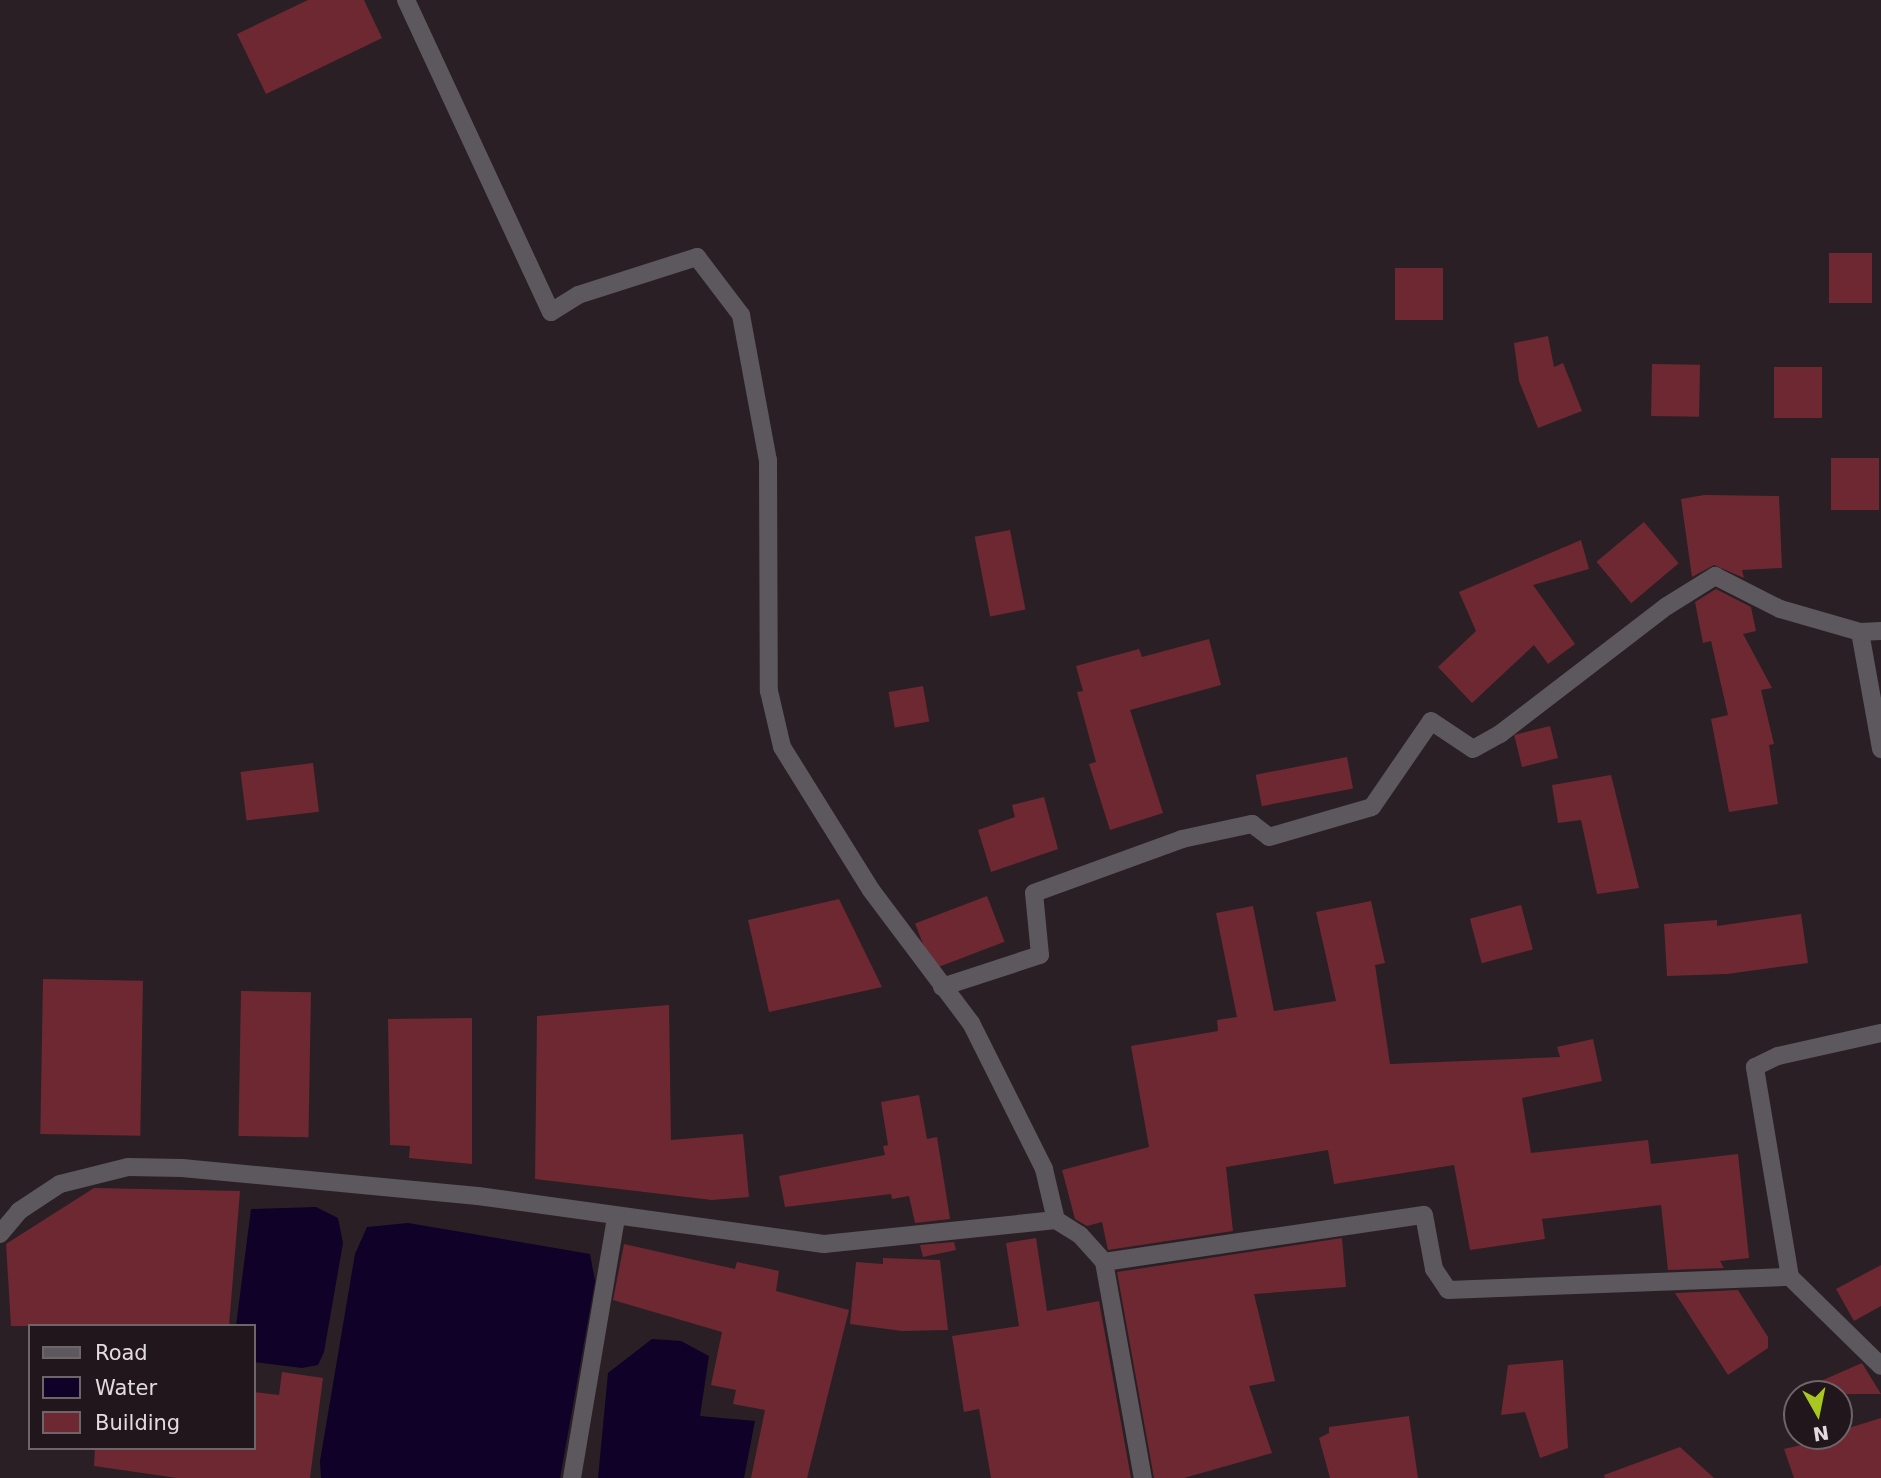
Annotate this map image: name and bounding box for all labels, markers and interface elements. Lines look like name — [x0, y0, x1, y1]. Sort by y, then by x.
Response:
legend — [28, 1324, 256, 1450]
text: Road — [95, 1341, 148, 1365]
text: Water — [95, 1376, 157, 1400]
north arrow — [1783, 1380, 1853, 1450]
text: Building — [95, 1411, 180, 1435]
text: N — [1811, 1422, 1831, 1446]

